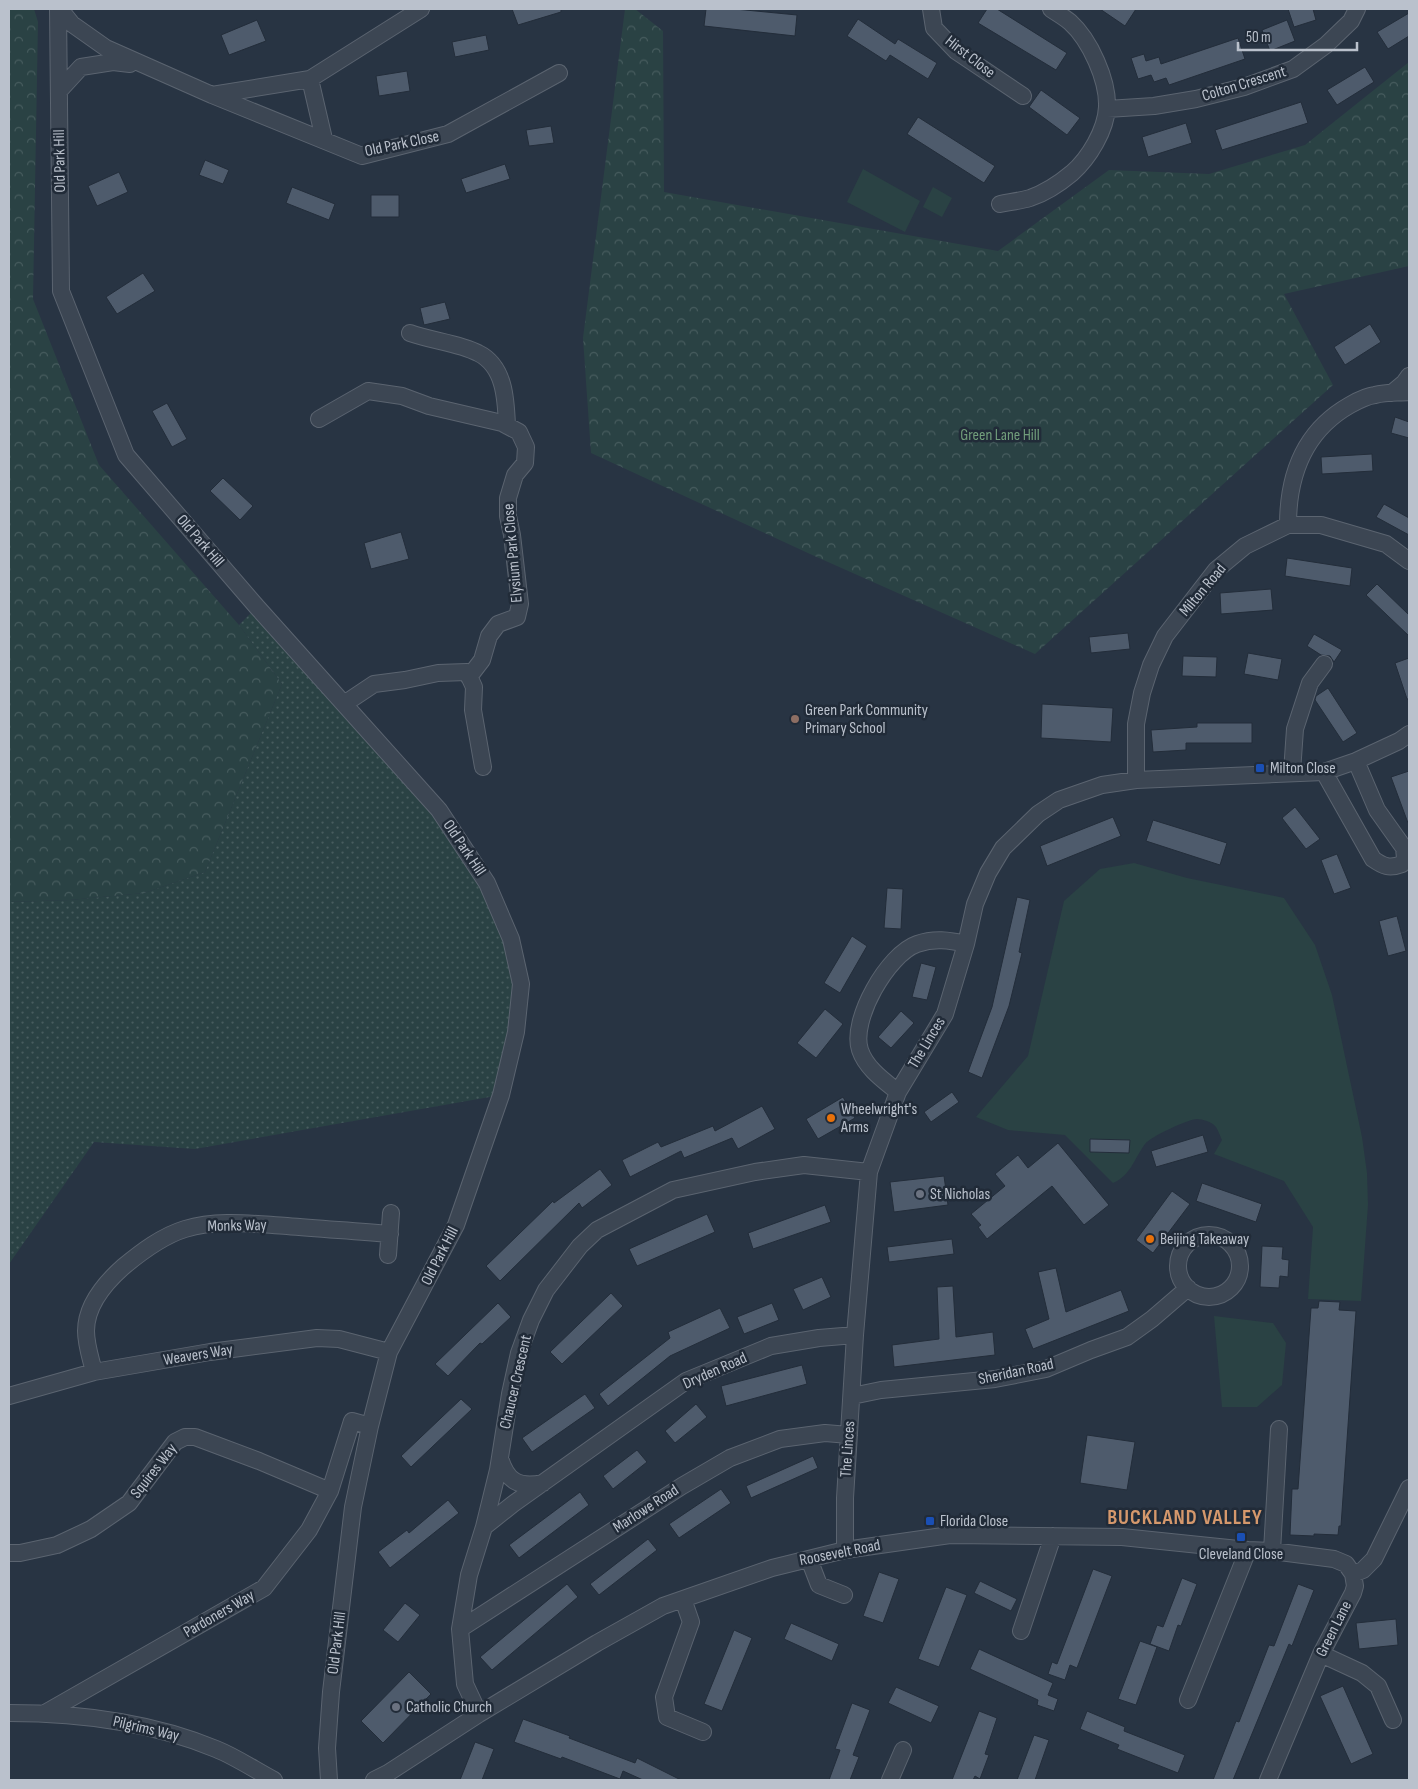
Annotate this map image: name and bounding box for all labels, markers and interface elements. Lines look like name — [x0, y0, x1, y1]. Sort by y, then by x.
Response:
scale bar — [1238, 20, 1357, 52]
text: 50 m — [1246, 28, 1271, 47]
street label: Hirst Close — [941, 32, 999, 82]
street label: Colton Crescent — [1200, 62, 1288, 106]
street label: Old Park Close — [363, 127, 441, 161]
street label: Old Park Hill — [50, 129, 70, 193]
park label: Green Lane Hill — [960, 426, 1040, 445]
street label: Elysium Park Close — [499, 503, 527, 603]
street label: Old Park Hill — [172, 511, 228, 571]
street label: Milton Road — [1176, 560, 1230, 620]
place label: Green Park Community Primary School — [805, 701, 928, 738]
marker: Green Park Community Primary School — [789, 713, 801, 725]
place label: Milton Close — [1270, 759, 1336, 778]
marker: Milton Close — [1254, 762, 1266, 774]
street label: Old Park Hill — [438, 817, 490, 879]
street label: The Linces — [904, 1014, 950, 1072]
place label: Wheelwright's Arms — [840, 1100, 917, 1137]
marker: Wheelwright's Arms — [825, 1112, 837, 1124]
place label: St Nicholas — [930, 1185, 990, 1204]
marker: St Nicholas — [914, 1188, 926, 1200]
street label: Monks Way — [207, 1216, 267, 1236]
street label: Old Park Hill — [417, 1224, 463, 1288]
place label: Beijing Takeaway — [1160, 1230, 1249, 1249]
marker: Beijing Takeaway — [1144, 1233, 1156, 1245]
street label: Chaucer Crescent — [496, 1333, 536, 1431]
street label: Weavers Way — [162, 1340, 234, 1370]
street label: Dryden Road — [680, 1349, 750, 1393]
street label: Sheridan Road — [977, 1355, 1055, 1389]
street label: The Linces — [837, 1420, 859, 1478]
street label: Squires Way — [127, 1440, 181, 1502]
street label: Marlowe Road — [610, 1481, 682, 1537]
district label: BUCKLAND VALLEY — [1107, 1505, 1263, 1530]
place label: Florida Close — [940, 1512, 1008, 1531]
marker: Florida Close — [924, 1515, 936, 1527]
marker: Cleveland Close — [1235, 1531, 1247, 1543]
street label: Roosevelt Road — [798, 1536, 882, 1570]
place label: Cleveland Close — [1199, 1545, 1283, 1564]
street label: Pardoners Way — [180, 1586, 258, 1642]
street label: Green Lane — [1312, 1598, 1356, 1660]
street label: Old Park Hill — [324, 1611, 350, 1675]
place label: Catholic Church — [406, 1698, 492, 1717]
marker: Catholic Church — [390, 1701, 402, 1713]
street label: Pilgrims Way — [111, 1712, 181, 1746]

